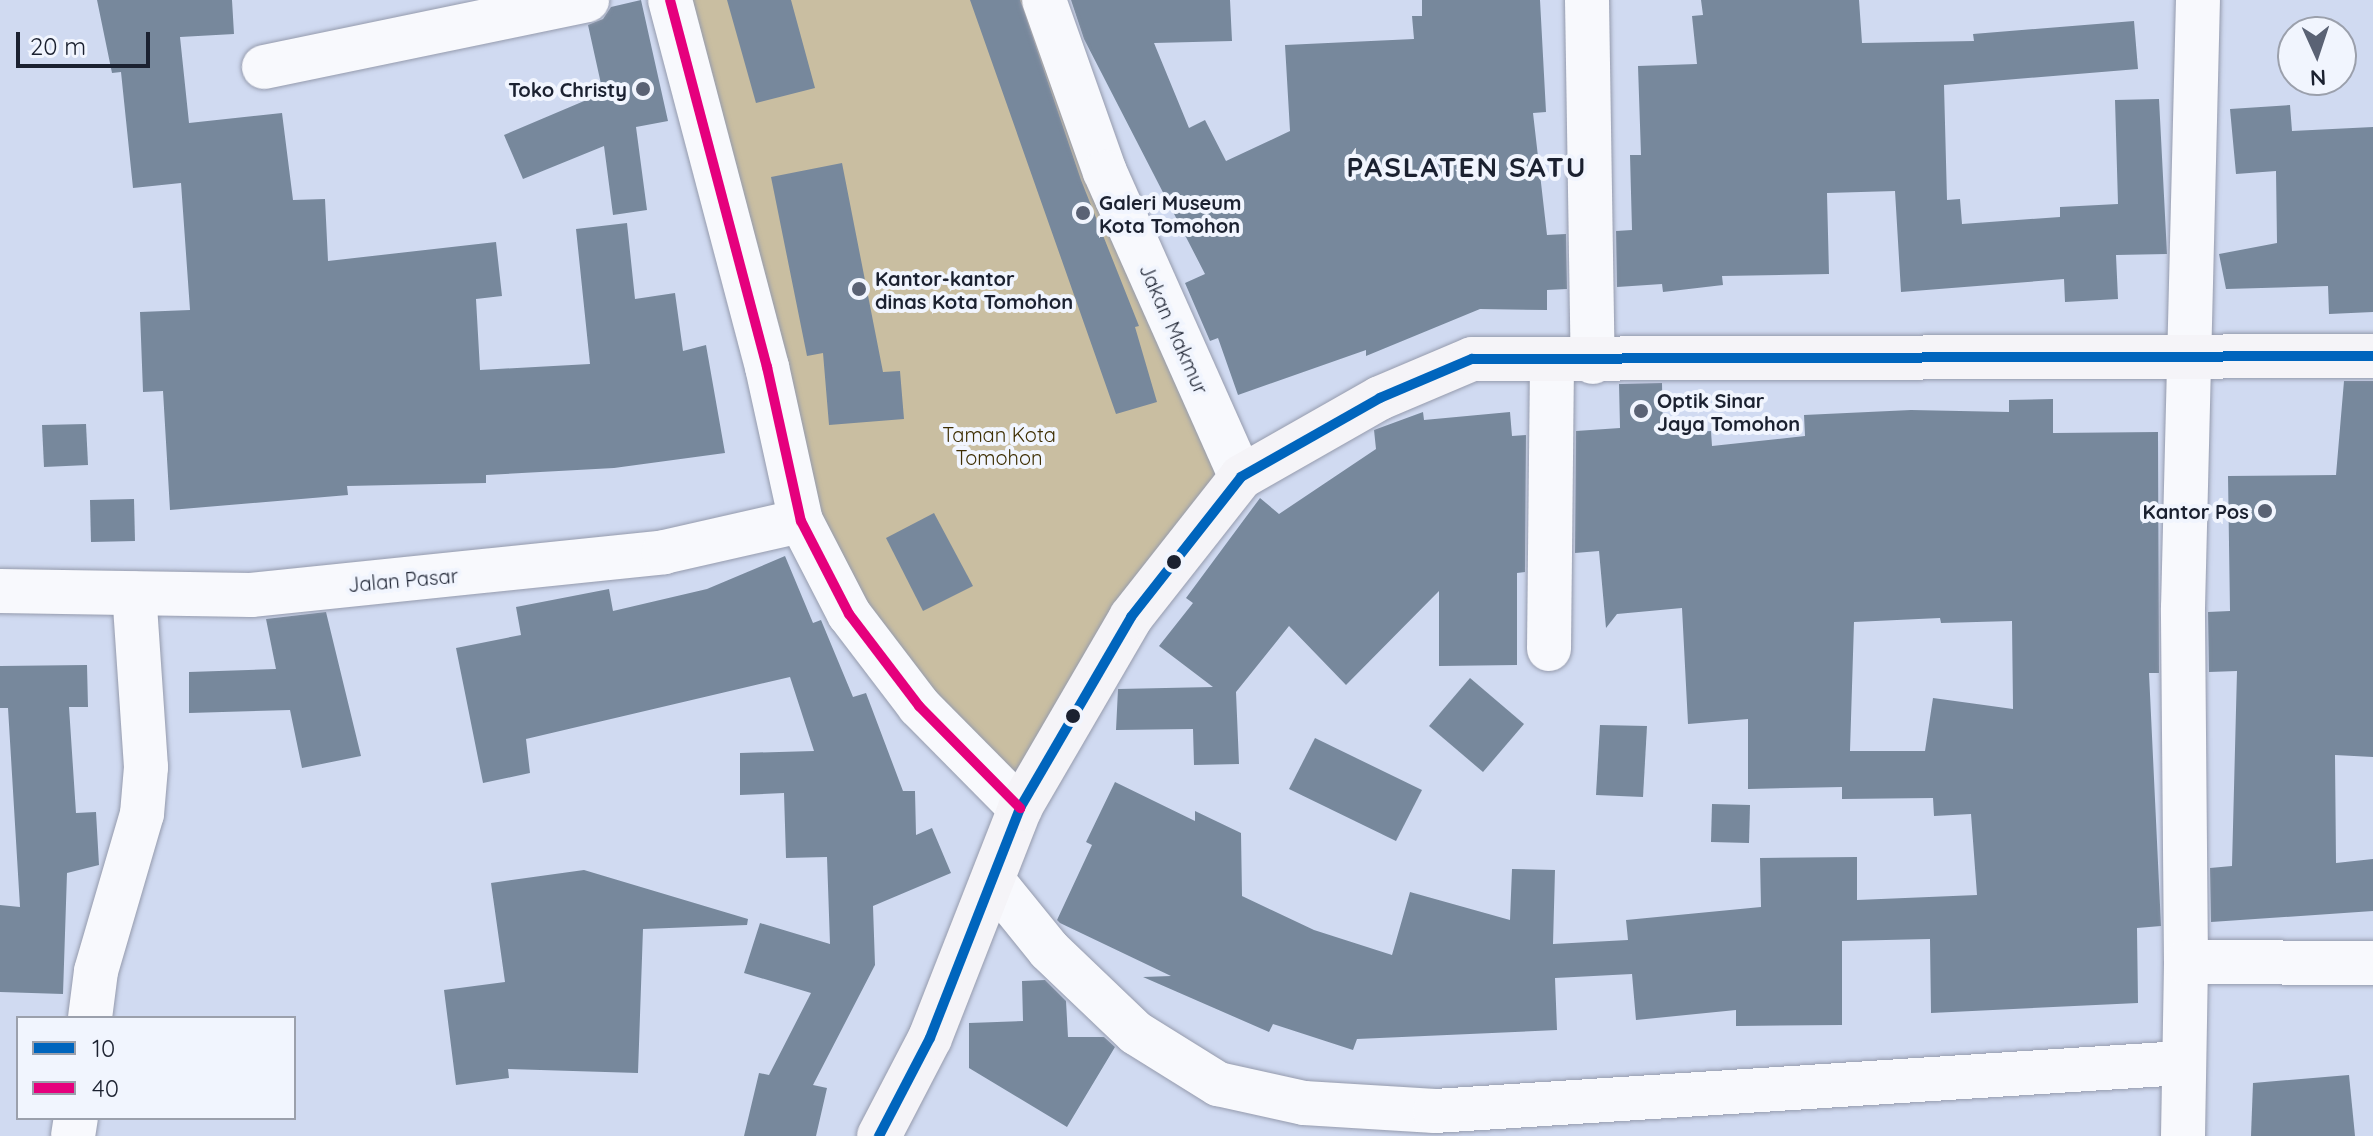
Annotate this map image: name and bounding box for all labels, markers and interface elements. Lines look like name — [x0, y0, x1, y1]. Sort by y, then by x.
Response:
scale bar — [20, 16, 154, 66]
north arrow — [2277, 16, 2357, 96]
text: 20 m — [30, 31, 86, 61]
text: N — [2309, 64, 2327, 92]
place label: Toko Christy — [508, 77, 627, 101]
marker: Toko Christy — [634, 80, 652, 98]
district label: PASLATEN SATU — [1346, 150, 1588, 184]
place label: Galeri Museum Kota Tomohon — [1099, 190, 1241, 237]
marker: Galeri Museum Kota Tomohon — [1074, 204, 1092, 222]
street label: Jakan Makmur — [1135, 260, 1213, 398]
place label: Kantor-kantor dinas Kota Tomohon — [875, 266, 1073, 313]
marker: Kantor-kantor dinas Kota Tomohon — [850, 280, 868, 298]
place label: Optik Sinar Jaya Tomohon — [1657, 388, 1800, 435]
marker: Optik Sinar Jaya Tomohon — [1632, 402, 1650, 420]
park label: Taman Kota Tomohon — [942, 423, 1056, 470]
place label: Kantor Pos — [2143, 499, 2249, 523]
marker: Kantor Pos — [2256, 502, 2274, 520]
unlabelled marker — [1166, 554, 1182, 570]
street label: Jalan Pasar — [347, 563, 459, 597]
unlabelled marker — [1065, 708, 1081, 724]
legend — [16, 1016, 296, 1120]
text: 10 — [92, 1033, 115, 1063]
text: 40 — [92, 1073, 119, 1103]

